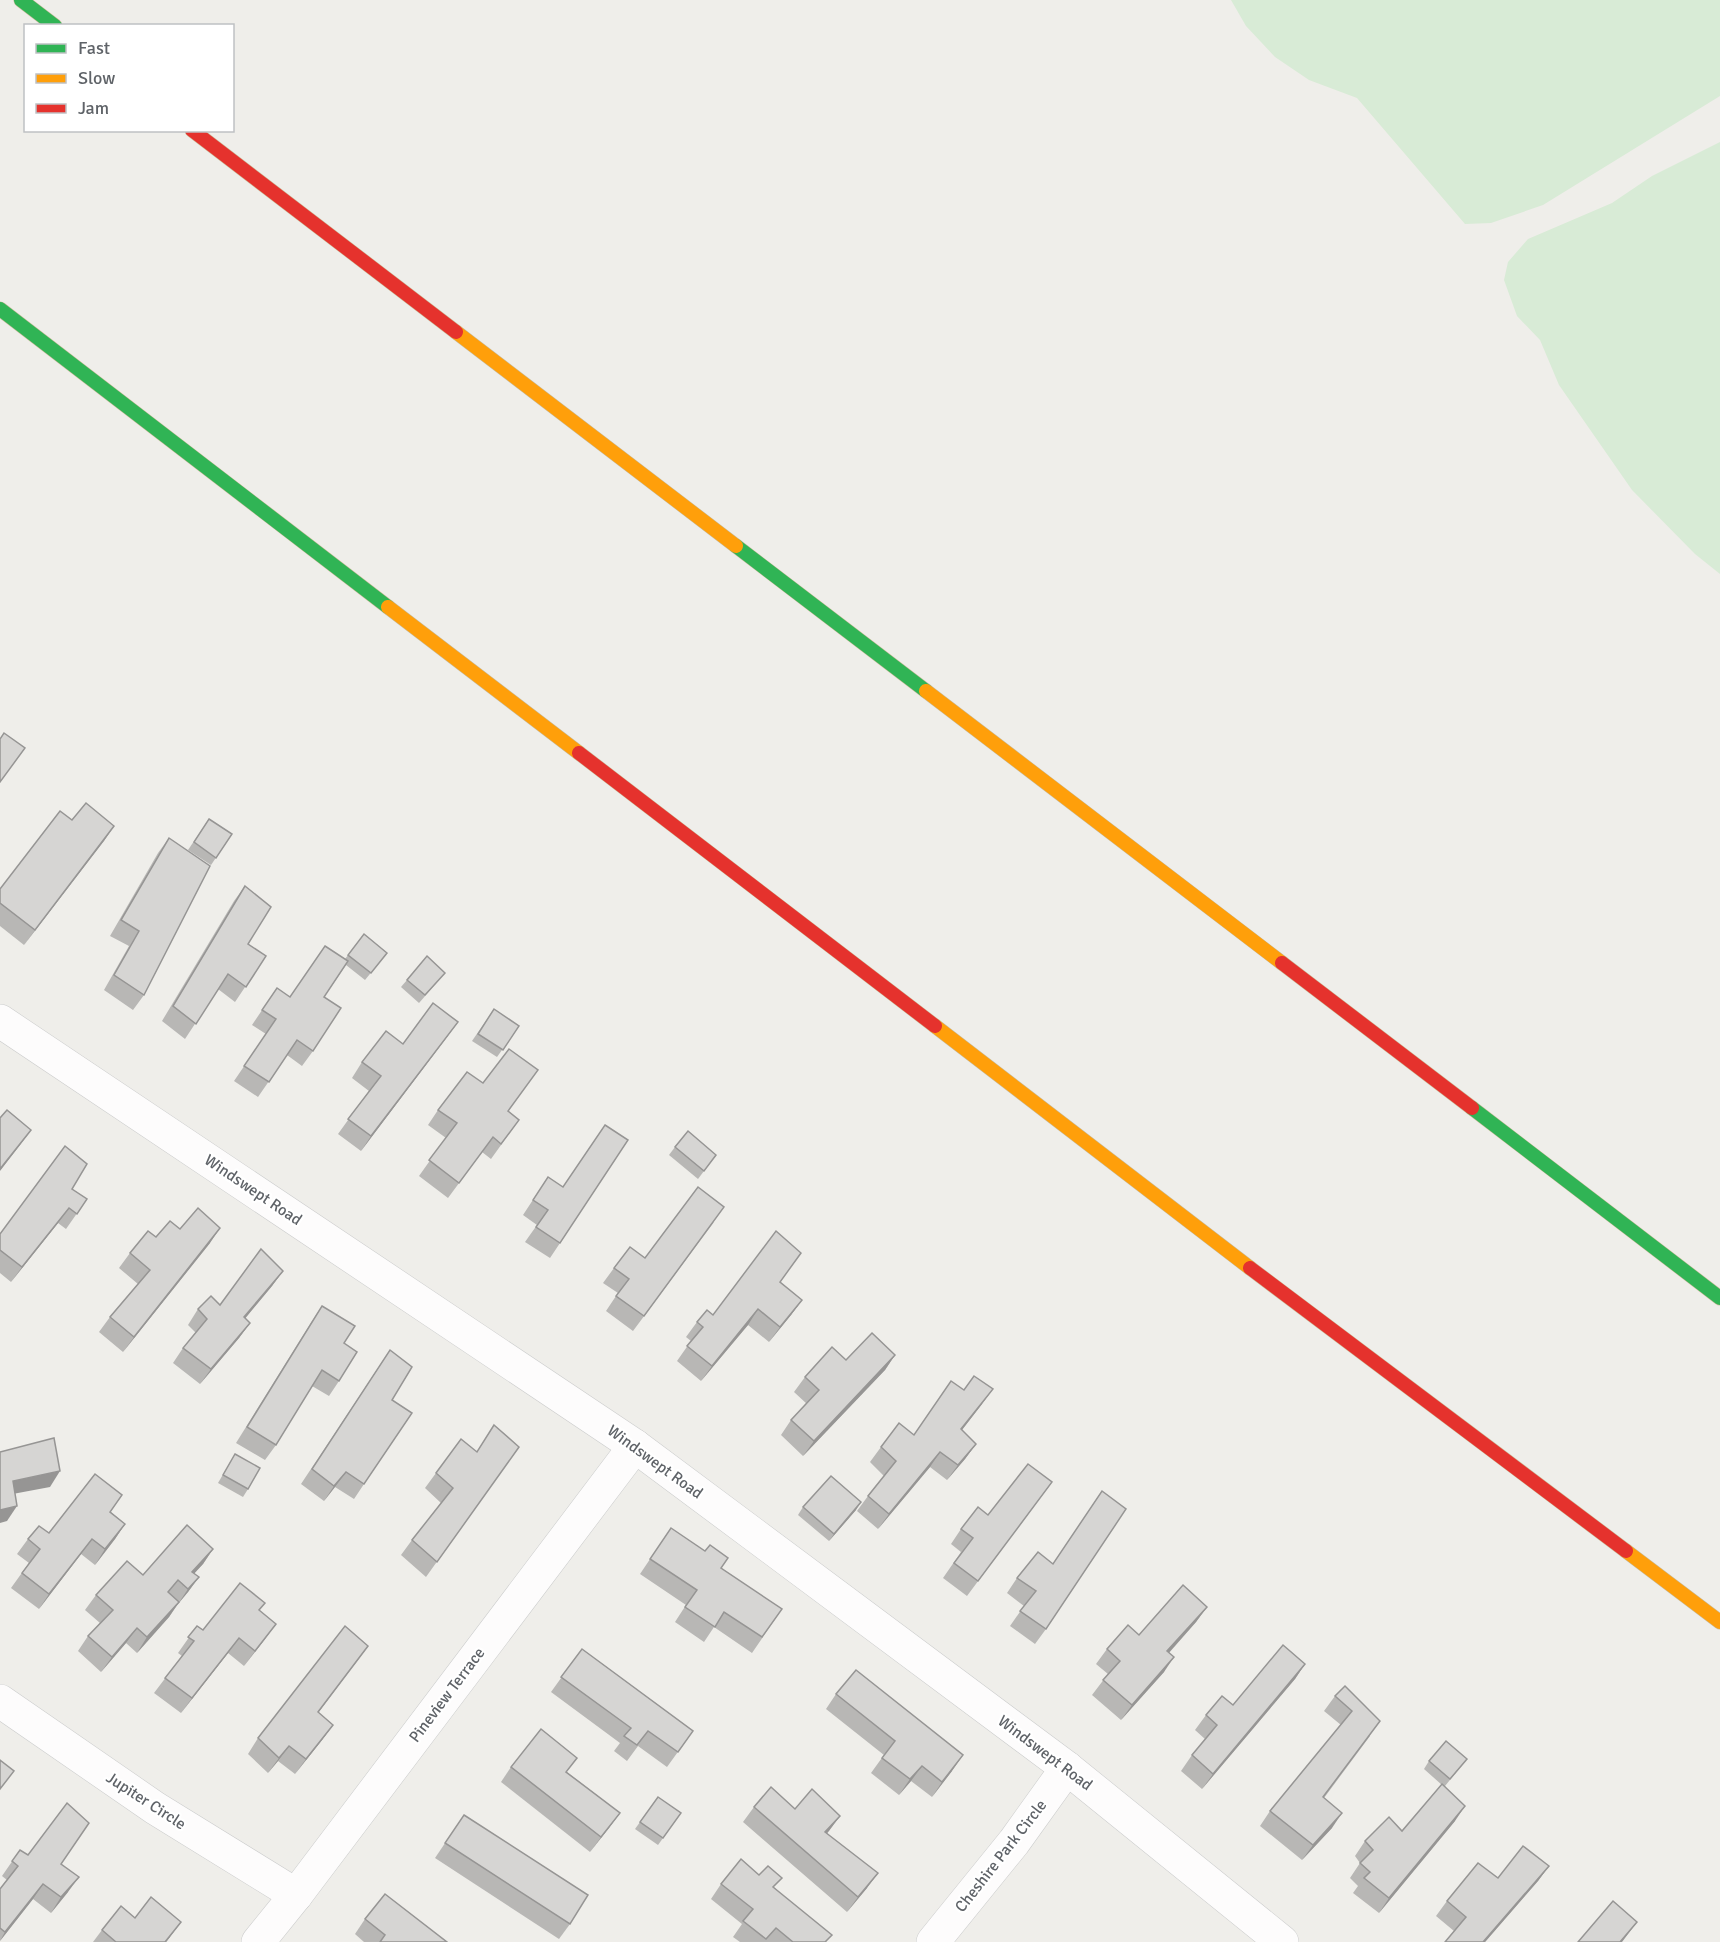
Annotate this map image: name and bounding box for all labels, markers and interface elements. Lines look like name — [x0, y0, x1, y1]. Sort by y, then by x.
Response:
legend — [24, 24, 234, 132]
text: Fast — [78, 37, 110, 59]
text: Slow — [78, 67, 115, 89]
text: Jam — [78, 97, 109, 119]
street label: Windswept Road — [200, 1150, 306, 1230]
street label: Windswept Road — [603, 1421, 707, 1503]
street label: Pineview Terrace — [405, 1643, 489, 1747]
street label: Windswept Road — [994, 1711, 1096, 1795]
street label: Jupiter Circle — [102, 1768, 190, 1834]
street label: Cheshire Park Circle — [951, 1796, 1051, 1916]

